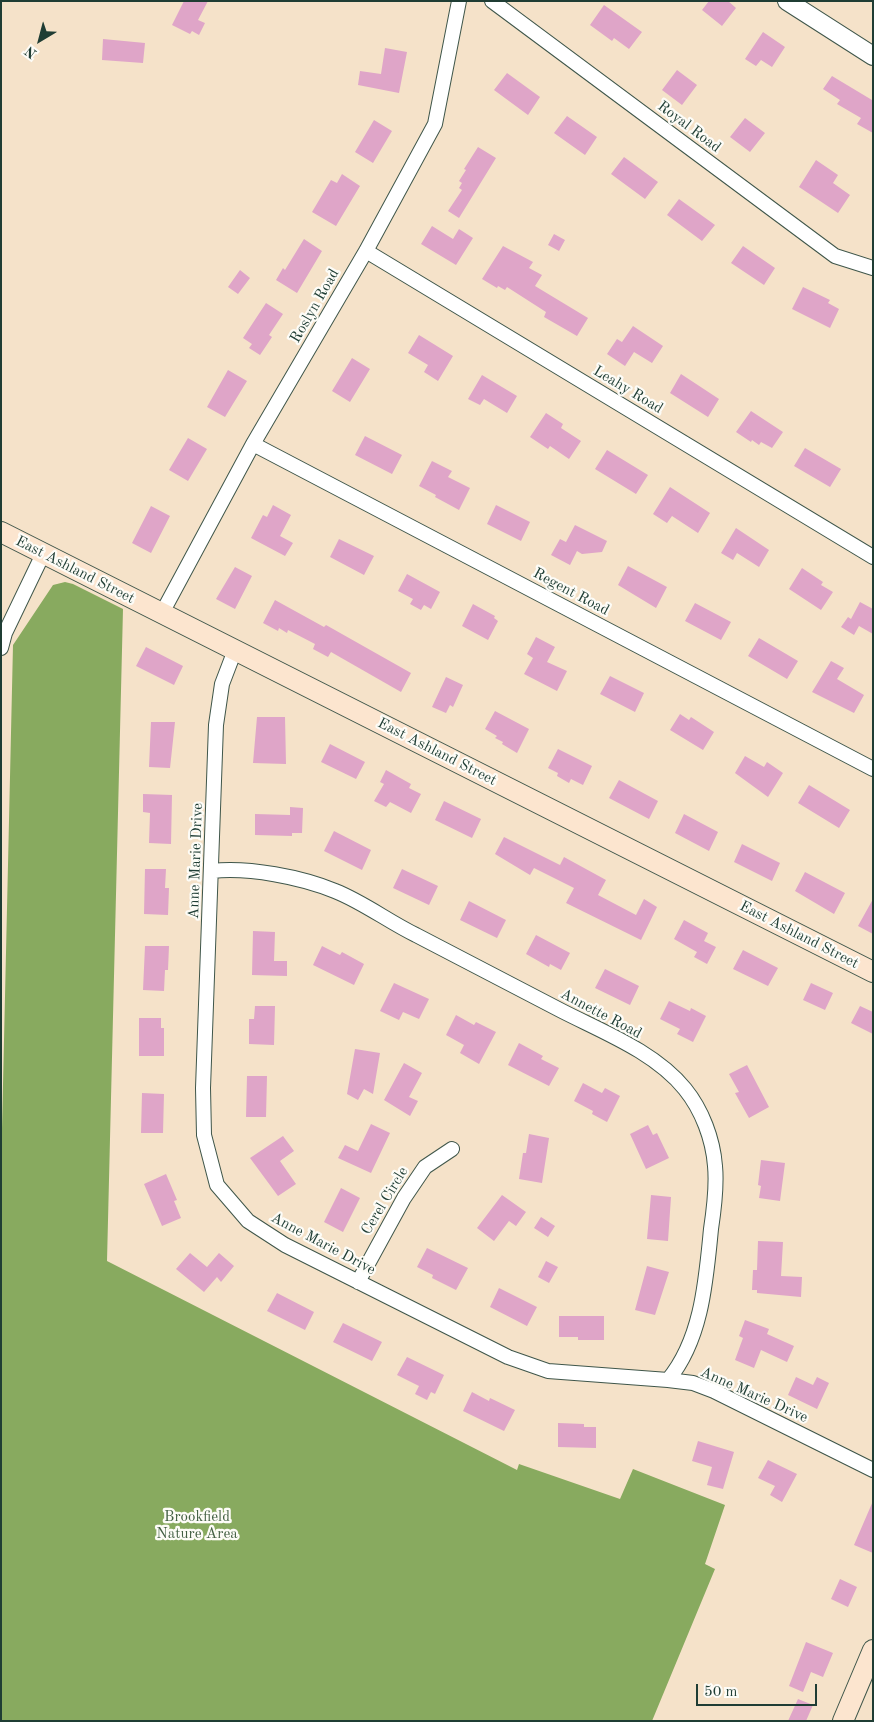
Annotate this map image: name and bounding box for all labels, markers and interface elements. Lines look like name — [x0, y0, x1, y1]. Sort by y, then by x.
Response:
north arrow — [15, 15, 65, 65]
text: N — [22, 43, 39, 61]
street label: Royal Road — [654, 97, 724, 157]
street label: Roslyn Road — [287, 266, 343, 346]
street label: Leahy Road — [590, 362, 666, 418]
street label: East Ashland Street — [12, 532, 138, 608]
street label: Regent Road — [530, 564, 612, 620]
street label: East Ashland Street — [374, 714, 500, 790]
street label: Anne Marie Drive — [185, 803, 207, 919]
street label: East Ashland Street — [736, 897, 862, 973]
street label: Annette Road — [557, 985, 645, 1043]
street label: Cerel Circle — [358, 1164, 412, 1238]
street label: Anne Marie Drive — [268, 1209, 378, 1279]
street label: Anne Marie Drive — [697, 1363, 811, 1427]
park label: Brookfield Nature Area — [156, 1508, 238, 1543]
scale bar — [699, 1674, 820, 1706]
text: 50 m — [704, 1685, 738, 1700]

